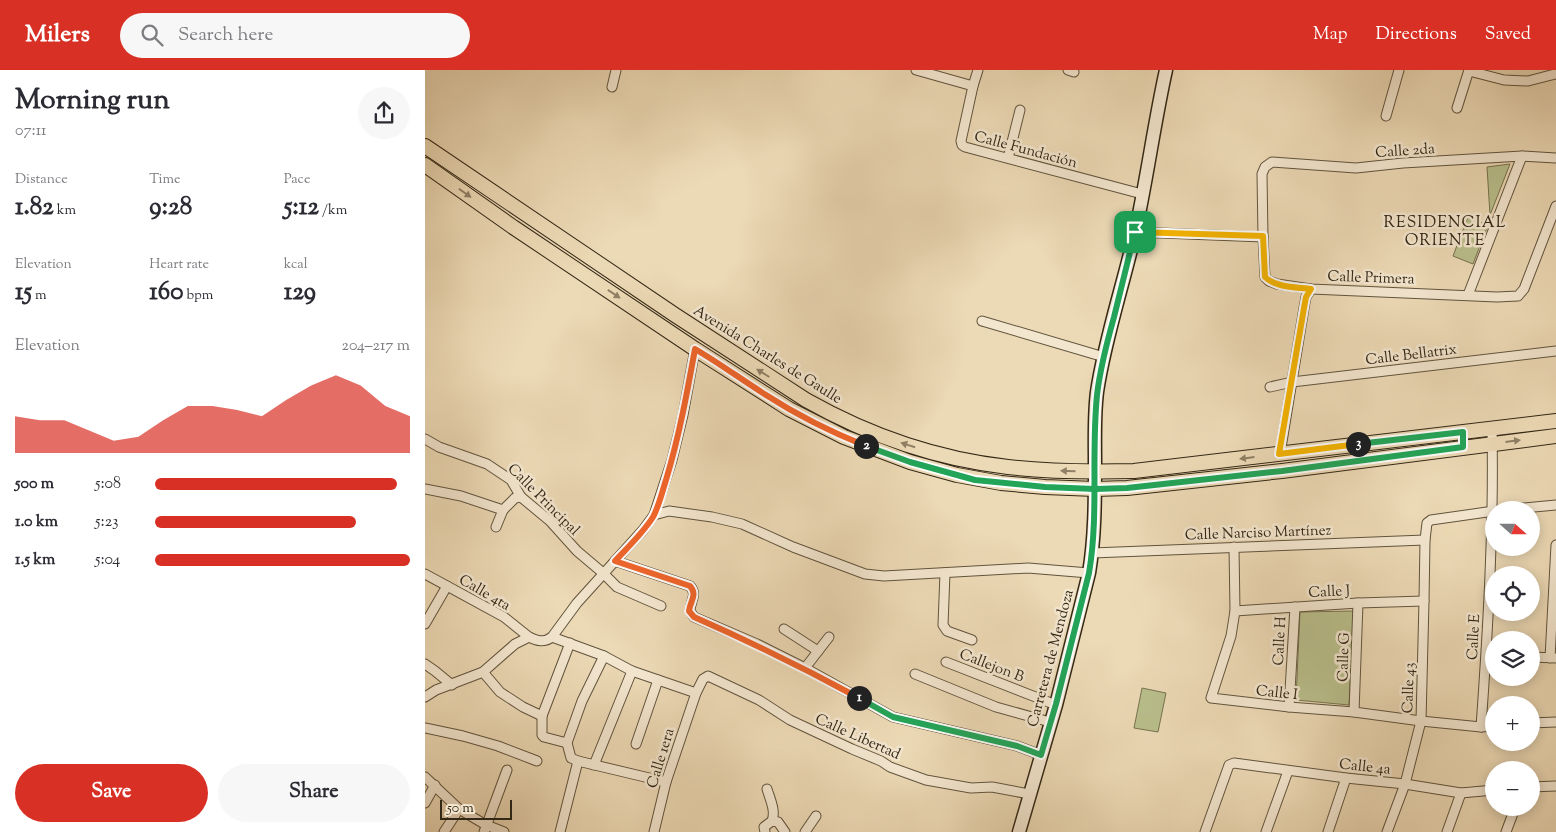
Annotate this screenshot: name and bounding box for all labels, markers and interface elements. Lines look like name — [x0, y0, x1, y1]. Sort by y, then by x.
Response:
search box — [120, 13, 470, 58]
text: Milers — [25, 18, 90, 52]
icon: search — [138, 21, 166, 49]
text: Search here — [178, 22, 273, 49]
text: Map — [1313, 22, 1348, 48]
text: Directions — [1376, 22, 1457, 48]
text: Saved — [1485, 22, 1531, 48]
text: Morning run — [15, 81, 170, 121]
button: share — [358, 87, 410, 139]
text: 07:11 — [15, 120, 47, 143]
street label: Calle Fundación — [972, 127, 1080, 174]
street label: Calle 2da — [1375, 139, 1436, 164]
text: Distance — [15, 170, 68, 190]
text: Time — [149, 170, 180, 190]
text: Pace — [284, 170, 310, 190]
one-way arrow — [458, 188, 472, 198]
text: 1.82 — [15, 190, 54, 226]
text: 9:28 — [149, 190, 192, 226]
text: 5:12 — [284, 190, 319, 226]
text: km — [54, 201, 76, 221]
text: /km — [319, 201, 347, 221]
pin — [1114, 211, 1156, 253]
district label: RESIDENCIAL ORIENTE — [1384, 212, 1506, 253]
icon: arrive — [1121, 218, 1149, 246]
text: Elevation — [15, 255, 72, 275]
text: Heart rate — [149, 255, 209, 275]
text: kcal — [284, 255, 308, 275]
street label: Calle Primera — [1327, 266, 1415, 291]
text: 15 — [15, 275, 32, 311]
text: 160 — [149, 275, 183, 311]
text: 129 — [284, 275, 316, 311]
text: m — [32, 286, 47, 306]
text: bpm — [183, 286, 213, 306]
one-way arrow — [607, 289, 621, 299]
street label: Avenida Charles de Gaulle — [689, 301, 846, 410]
text: Elevation — [15, 335, 80, 358]
text: 204–217 m — [341, 335, 410, 358]
street label: Calle Bellatrix — [1364, 339, 1458, 372]
one-way arrow — [756, 368, 770, 378]
pin: 3 — [1345, 432, 1371, 456]
pin: 2 — [853, 434, 879, 458]
text: 3 — [1356, 434, 1361, 454]
text: 2 — [863, 436, 870, 456]
one-way arrow — [1505, 437, 1521, 445]
one-way arrow — [900, 441, 915, 449]
one-way arrow — [1239, 454, 1255, 462]
street label: Calle Principal — [502, 459, 584, 541]
one-way arrow — [1060, 467, 1076, 475]
text: 500 m — [15, 473, 54, 496]
text: 5:08 — [95, 473, 121, 496]
north arrow — [1485, 501, 1540, 556]
map controls — [1485, 501, 1540, 816]
text: 1.0 km — [15, 511, 58, 534]
text: 5:23 — [95, 511, 119, 534]
street label: Calle Narciso Martínez — [1184, 520, 1332, 547]
text: 1.5 km — [15, 549, 55, 572]
text: 5:04 — [95, 549, 120, 572]
button: locate — [1485, 566, 1540, 621]
street label: Calle 4ta — [454, 570, 514, 617]
street label: Calle J — [1308, 581, 1351, 604]
street label: Carretera de Mendoza — [1023, 587, 1080, 729]
street label: Calle E — [1463, 613, 1486, 661]
street label: Calle H — [1269, 616, 1292, 666]
button: layers — [1485, 631, 1540, 686]
street label: Calle G — [1333, 632, 1356, 682]
street label: Callejon B — [956, 644, 1027, 689]
street label: Calle 43 — [1398, 662, 1421, 714]
street label: Calle I — [1255, 681, 1299, 706]
pin: 1 — [847, 686, 871, 710]
text: 1 — [857, 688, 862, 708]
button: + — [1485, 696, 1540, 751]
street label: Calle Libertad — [811, 709, 904, 766]
street label: Calle 1era — [642, 726, 681, 791]
street label: Calle 4a — [1338, 754, 1392, 781]
button: − — [1485, 761, 1540, 816]
button: Save — [15, 764, 208, 822]
button: Share — [218, 764, 410, 822]
scale bar — [440, 797, 513, 820]
text: 50 m — [447, 799, 474, 819]

